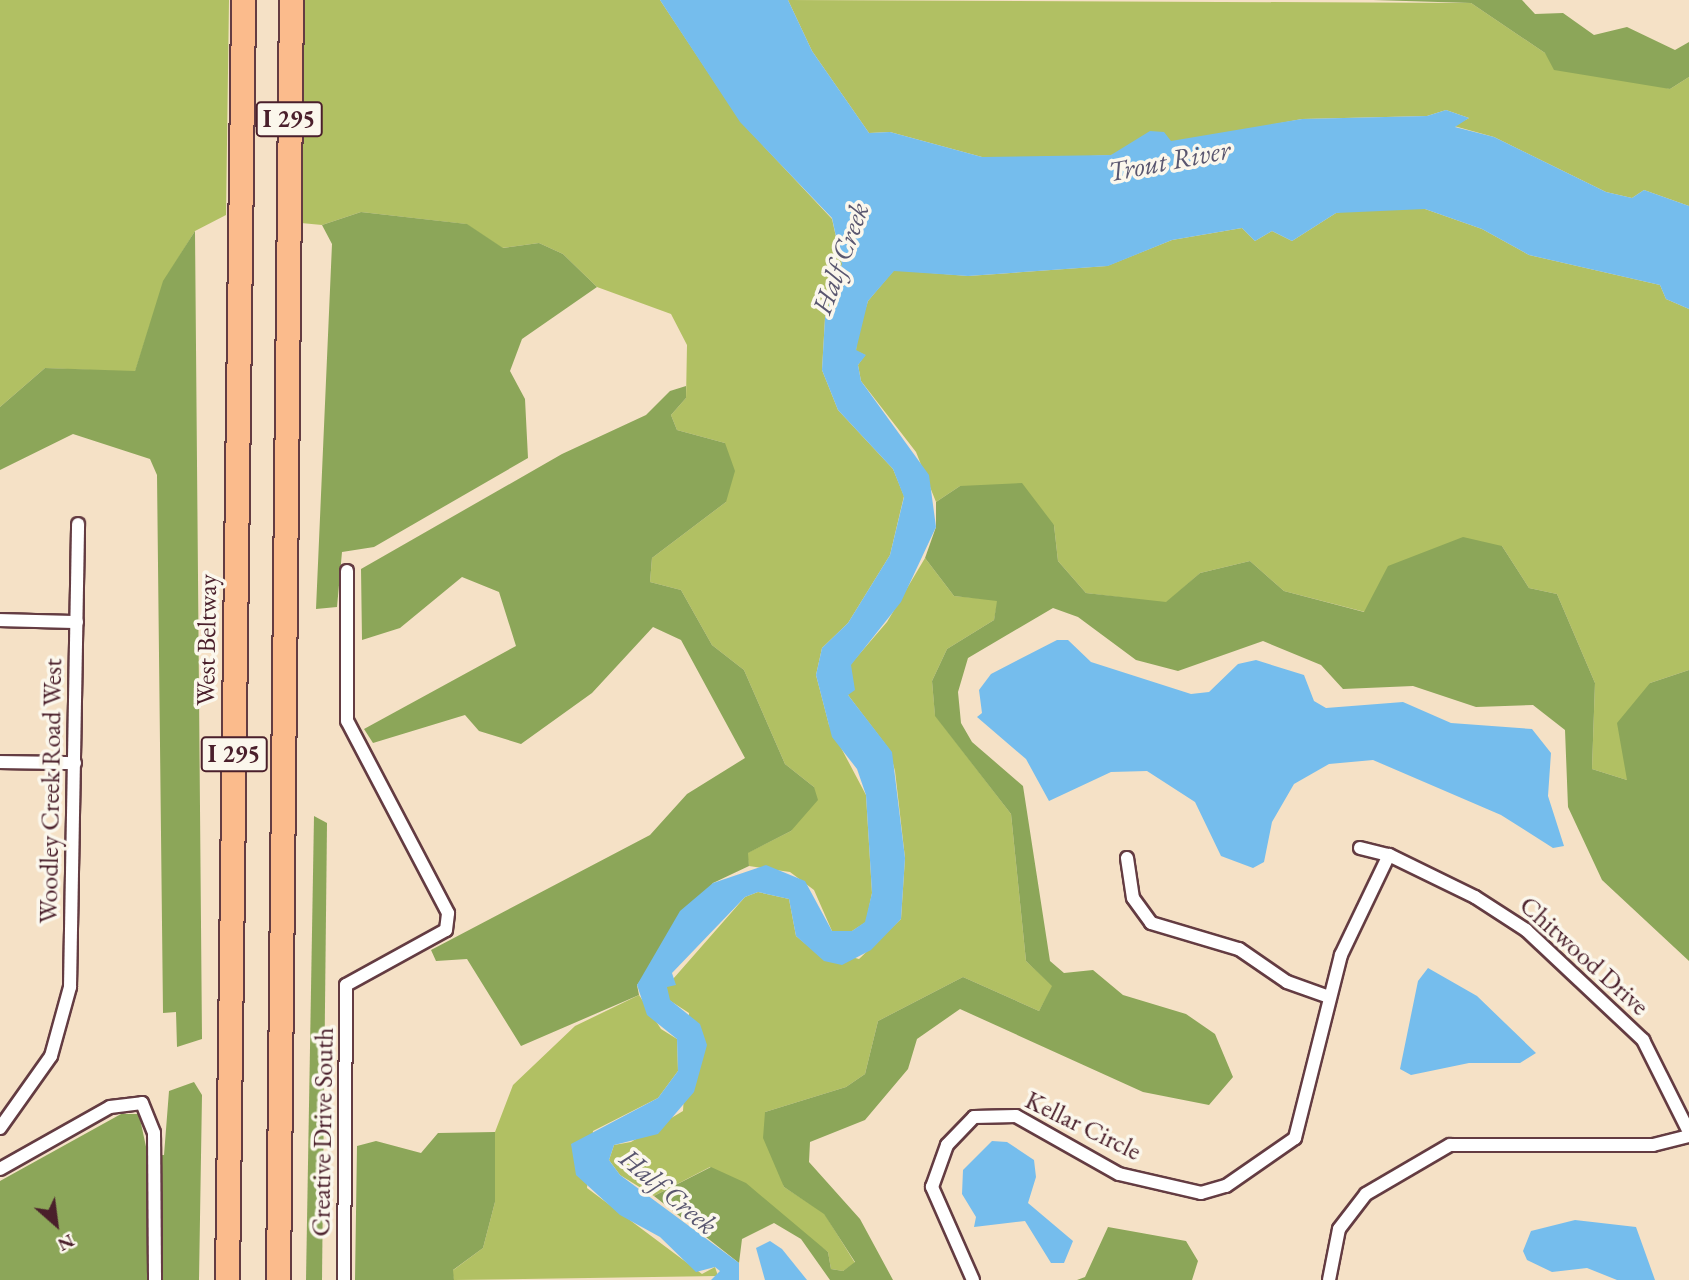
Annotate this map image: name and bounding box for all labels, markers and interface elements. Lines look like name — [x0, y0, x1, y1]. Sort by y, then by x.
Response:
road number: I 295 — [254, 98, 324, 140]
water label: Trout River — [1105, 132, 1233, 188]
water label: Half Creek — [804, 198, 876, 318]
street label: West Beltway — [190, 574, 224, 706]
street label: Woodley Creek Road West — [33, 658, 69, 924]
road number: I 295 — [199, 734, 269, 774]
street label: Chitwood Drive — [1513, 890, 1655, 1022]
street label: Creative Drive South — [306, 1027, 340, 1237]
street label: Kellar Circle — [1020, 1085, 1146, 1167]
water label: Half Creek — [614, 1141, 724, 1241]
north arrow — [21, 1189, 91, 1259]
text: N — [53, 1228, 79, 1258]

